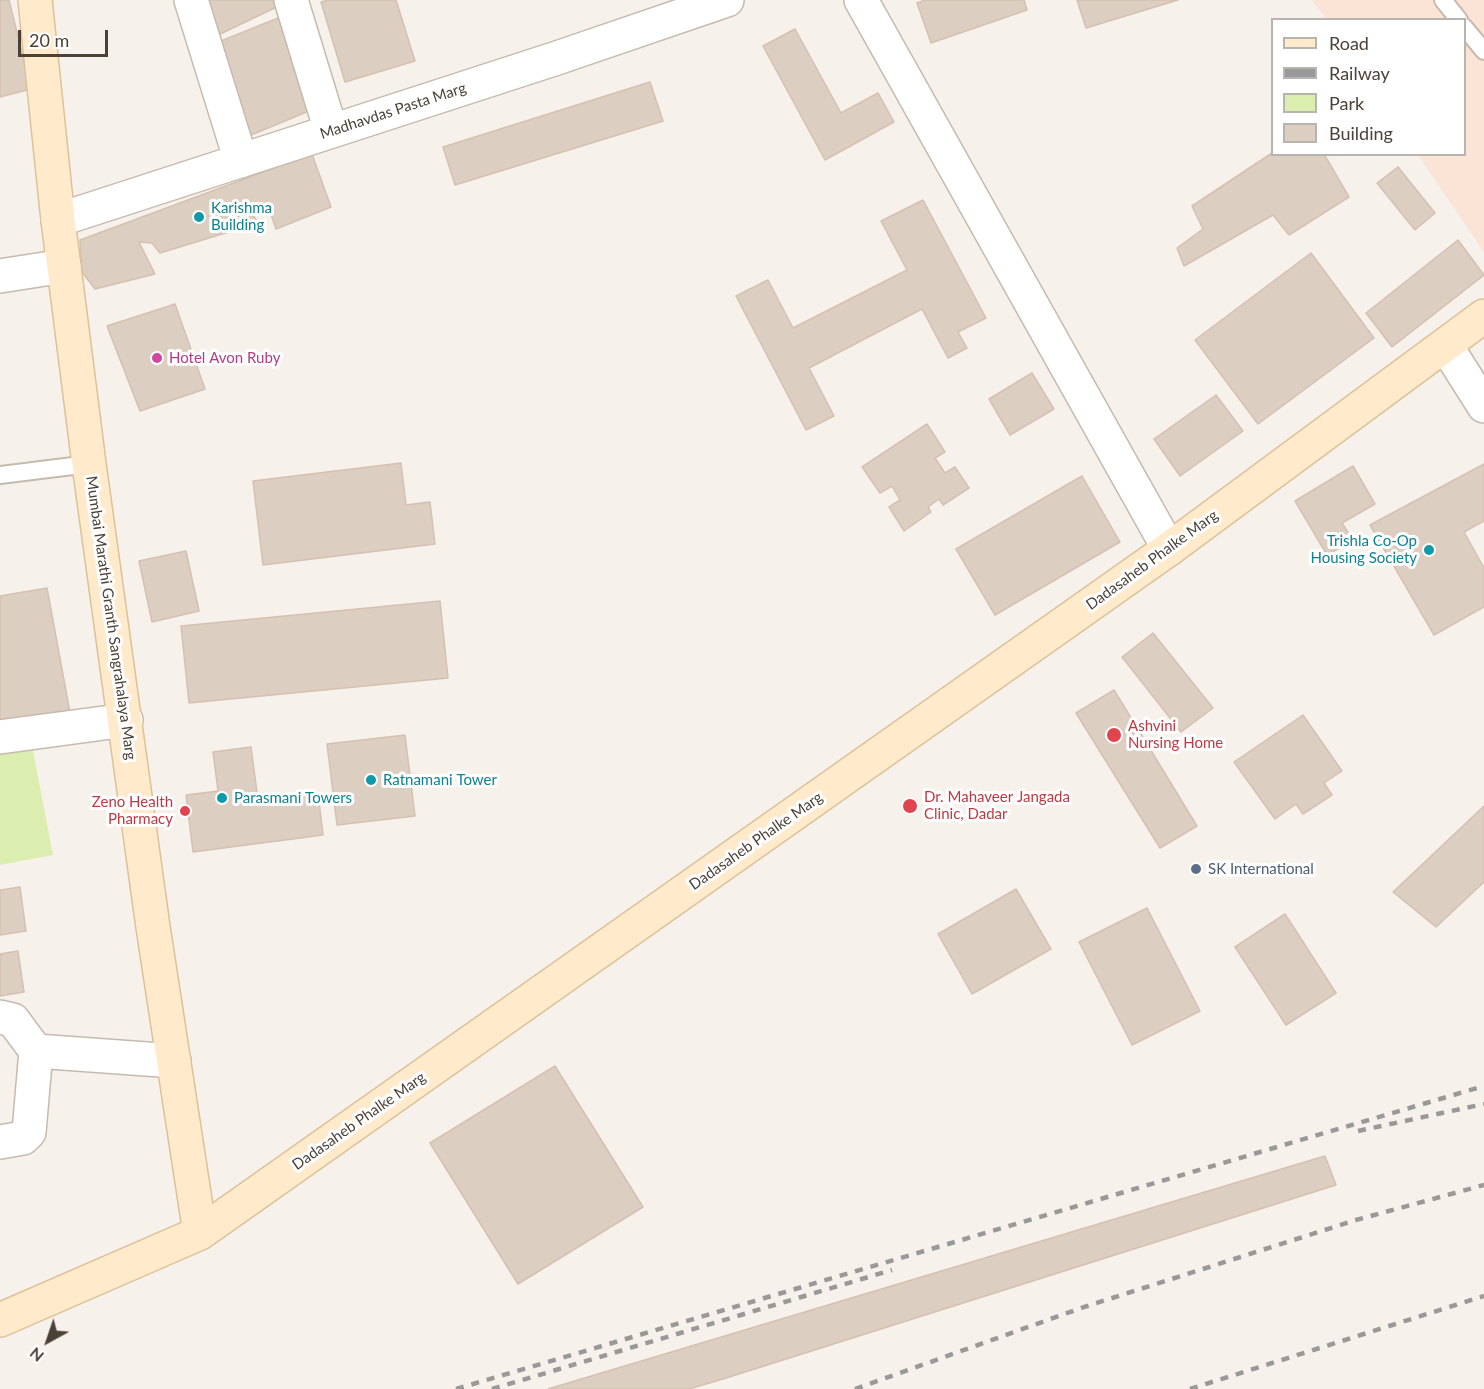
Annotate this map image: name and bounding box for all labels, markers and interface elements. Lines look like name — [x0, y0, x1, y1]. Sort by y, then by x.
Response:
scale bar — [21, 18, 111, 56]
legend — [1271, 18, 1466, 156]
text: 20 m — [29, 29, 69, 51]
text: Road — [1329, 32, 1369, 54]
text: Railway — [1329, 62, 1390, 84]
street label: Madhavdas Pasta Marg — [318, 79, 468, 143]
text: Park — [1329, 92, 1364, 114]
text: Building — [1329, 122, 1393, 144]
place label: Karishma Building — [211, 199, 272, 234]
marker: Karishma Building — [192, 210, 206, 224]
place label: Hotel Avon Ruby — [169, 349, 280, 367]
marker: Hotel Avon Ruby — [150, 351, 164, 365]
street label: Mumbai Marathi Granth Sangrahalaya Marg — [82, 475, 140, 761]
street label: Dadasaheb Phalke Marg — [1083, 506, 1221, 614]
place label: Trishla Co-Op Housing Society — [1310, 532, 1417, 567]
marker: Trishla Co-Op Housing Society — [1422, 543, 1436, 557]
place label: Ashvini Nursing Home — [1128, 717, 1223, 752]
marker: Ashvini Nursing Home — [1105, 726, 1123, 744]
place label: Ratnamani Tower — [383, 771, 497, 789]
marker: Ratnamani Tower — [364, 773, 378, 787]
street label: Dadasaheb Phalke Marg — [686, 788, 826, 894]
place label: Dr. Mahaveer Jangada Clinic, Dadar — [924, 788, 1070, 823]
place label: Parasmani Towers — [234, 789, 352, 807]
marker: Parasmani Towers — [215, 791, 229, 805]
place label: Zeno Health Pharmacy — [92, 793, 173, 828]
marker: Dr. Mahaveer Jangada Clinic, Dadar — [901, 797, 919, 815]
marker: Zeno Health Pharmacy — [178, 804, 192, 818]
place label: SK International — [1208, 860, 1314, 878]
marker: SK International — [1189, 862, 1203, 876]
street label: Dadasaheb Phalke Marg — [289, 1068, 429, 1174]
north arrow — [18, 1311, 78, 1371]
text: N — [25, 1344, 47, 1366]

